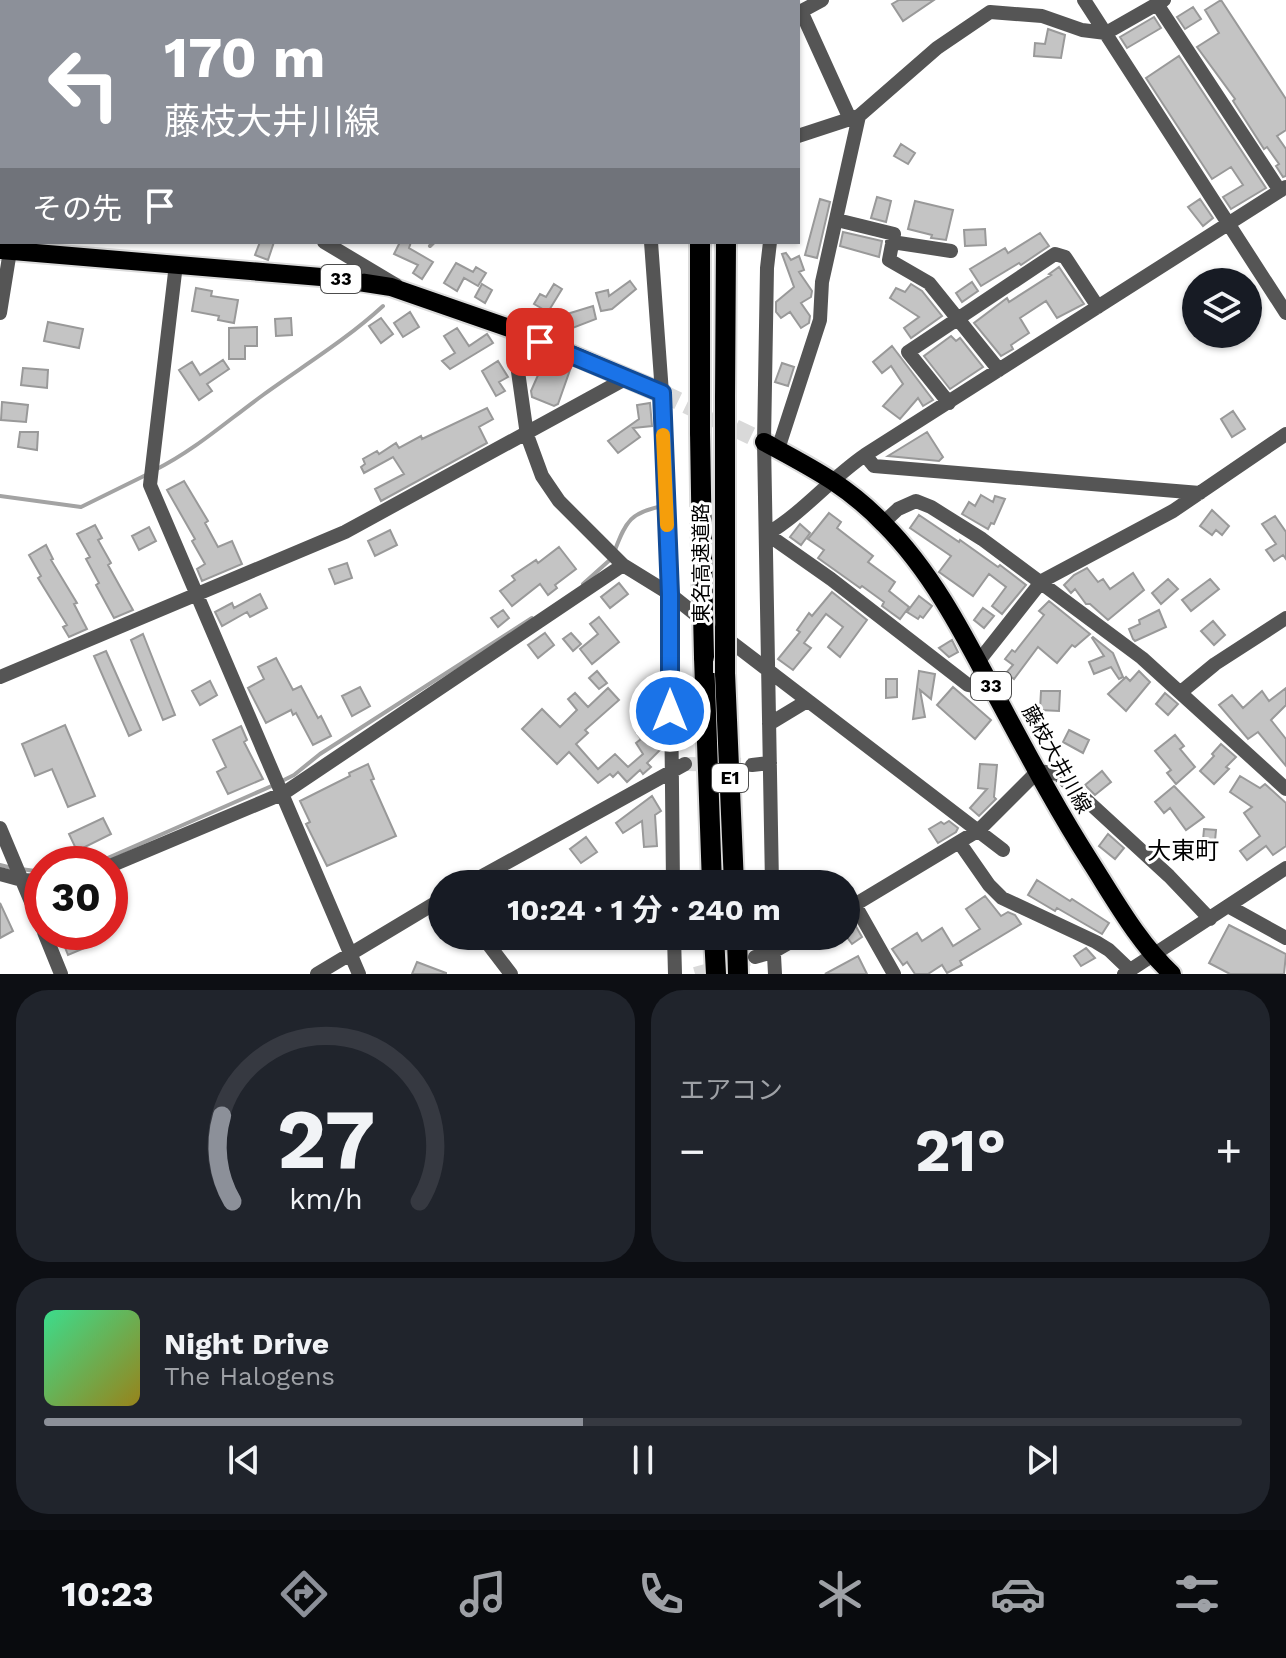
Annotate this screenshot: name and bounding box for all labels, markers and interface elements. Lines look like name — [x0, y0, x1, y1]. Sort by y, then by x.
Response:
text: 170 m — [164, 25, 326, 91]
icon: left — [32, 32, 136, 136]
text: 藤枝大井川線 — [164, 101, 380, 143]
icon: arrive — [138, 184, 182, 228]
text: その先 — [32, 191, 122, 226]
road number: 33 — [321, 265, 361, 293]
map controls — [1182, 268, 1262, 348]
button: layers — [1182, 268, 1262, 348]
pin — [506, 308, 574, 376]
icon: arrive — [518, 320, 562, 364]
street label: 東名高速道路 — [689, 503, 713, 623]
position arrow — [628, 669, 712, 753]
road number: 33 — [971, 672, 1011, 700]
street label: 藤枝大井川線 — [1017, 701, 1097, 817]
road number: E1 — [712, 764, 748, 792]
district label: 大東町 — [1147, 837, 1219, 865]
speed limit sign: 30 — [24, 846, 128, 950]
text: 10:24 · 1 分 · 240 m — [507, 892, 781, 927]
text: エアコン — [679, 1075, 783, 1105]
text: 27 — [276, 1091, 375, 1188]
text: 21° — [915, 1115, 1006, 1186]
text: − — [679, 1125, 706, 1177]
text: + — [1215, 1125, 1242, 1177]
text: km/h — [289, 1182, 362, 1216]
text: Night Drive — [164, 1326, 329, 1361]
text: The Halogens — [164, 1361, 335, 1391]
icon: previous — [222, 1438, 266, 1482]
icon: pause — [621, 1438, 665, 1482]
icon: next — [1020, 1438, 1064, 1482]
icon: directions — [276, 1566, 332, 1622]
icon: music — [455, 1566, 511, 1622]
icon: phone — [633, 1566, 689, 1622]
icon: climate — [812, 1566, 868, 1622]
icon: car — [990, 1566, 1046, 1622]
icon: filters — [1169, 1566, 1225, 1622]
text: 10:23 — [61, 1573, 154, 1615]

